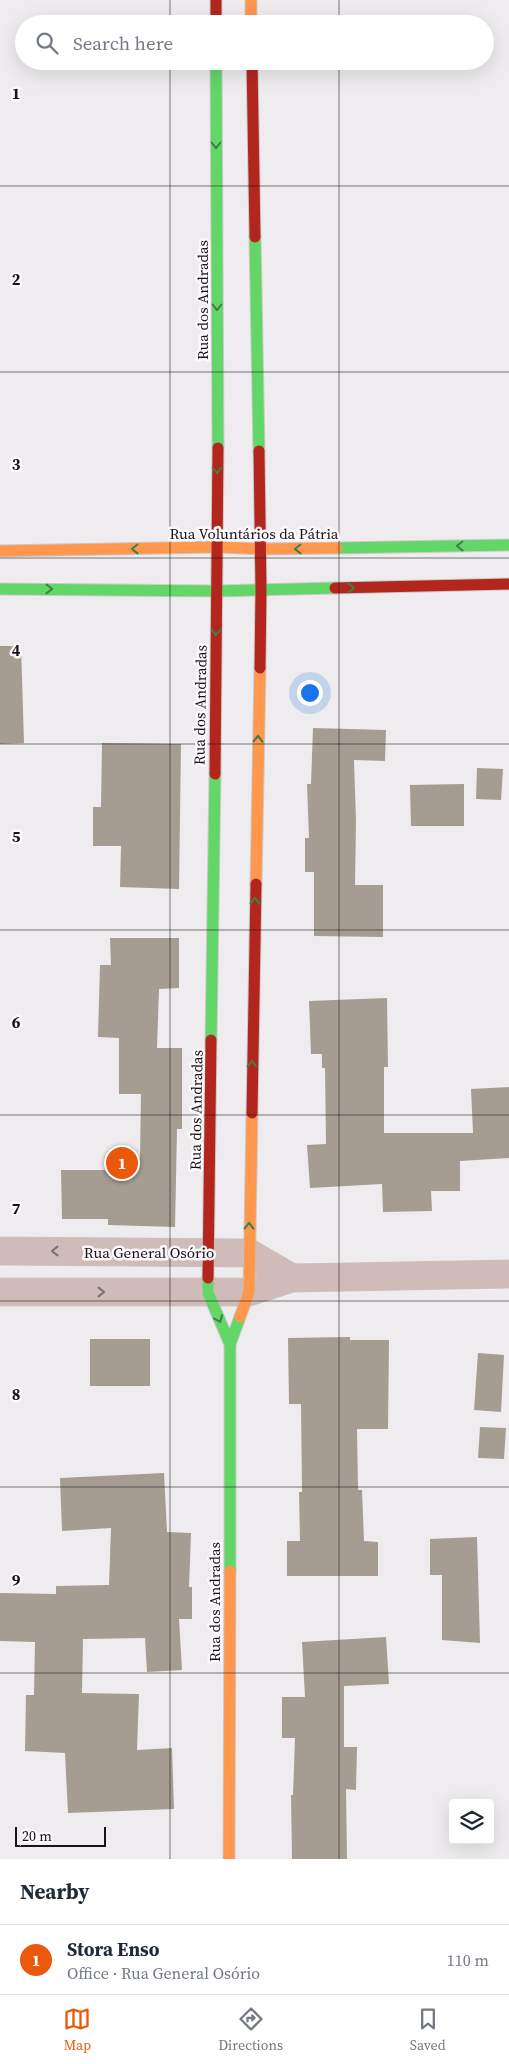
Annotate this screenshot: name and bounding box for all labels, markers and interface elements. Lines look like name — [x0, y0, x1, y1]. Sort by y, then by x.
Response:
search box — [15, 15, 494, 70]
icon: search — [33, 29, 61, 57]
text: Search here — [73, 30, 173, 56]
text: 1 — [12, 82, 20, 104]
one-way arrow — [211, 142, 221, 149]
street label: Rua dos Andradas — [192, 240, 213, 360]
text: 2 — [12, 268, 21, 290]
one-way arrow — [212, 304, 222, 312]
text: 3 — [12, 453, 21, 475]
one-way arrow — [212, 466, 222, 474]
street label: Rua Voluntários da Pátria — [169, 523, 339, 544]
one-way arrow — [456, 541, 464, 551]
one-way arrow — [294, 543, 302, 554]
one-way arrow — [131, 544, 139, 554]
one-way arrow — [347, 582, 355, 593]
one-way arrow — [45, 584, 53, 594]
one-way arrow — [211, 629, 221, 637]
text: 4 — [12, 639, 21, 661]
street label: Rua dos Andradas — [188, 645, 212, 765]
your location — [297, 680, 323, 706]
one-way arrow — [253, 735, 263, 742]
text: 5 — [12, 825, 21, 847]
one-way arrow — [250, 897, 260, 905]
text: 6 — [12, 1011, 21, 1033]
street label: Rua dos Andradas — [184, 1050, 208, 1170]
one-way arrow — [247, 1059, 257, 1067]
pin: 1 — [106, 1144, 138, 1182]
text: 7 — [12, 1197, 21, 1219]
one-way arrow — [244, 1222, 254, 1230]
street label: Rua General Osório — [84, 1242, 214, 1263]
one-way arrow — [51, 1246, 58, 1256]
one-way arrow — [98, 1287, 105, 1297]
one-way arrow — [213, 1314, 223, 1323]
text: 8 — [12, 1383, 20, 1405]
street label: Rua dos Andradas — [204, 1542, 225, 1662]
text: 9 — [12, 1569, 21, 1591]
map controls — [449, 1799, 494, 1844]
button: layers — [449, 1799, 494, 1844]
scale bar — [15, 1824, 106, 1847]
text: 20 m — [22, 1826, 52, 1846]
text: Nearby — [20, 1877, 90, 1906]
text: Stora Enso — [67, 1936, 159, 1962]
text: 1 — [32, 1949, 40, 1971]
text: 110 m — [447, 1949, 489, 1971]
text: Office · Rua General Osório — [67, 1962, 260, 1984]
tab: Map — [63, 2005, 91, 2055]
tab: Directions — [218, 2005, 283, 2055]
tab: Saved — [410, 2005, 446, 2055]

